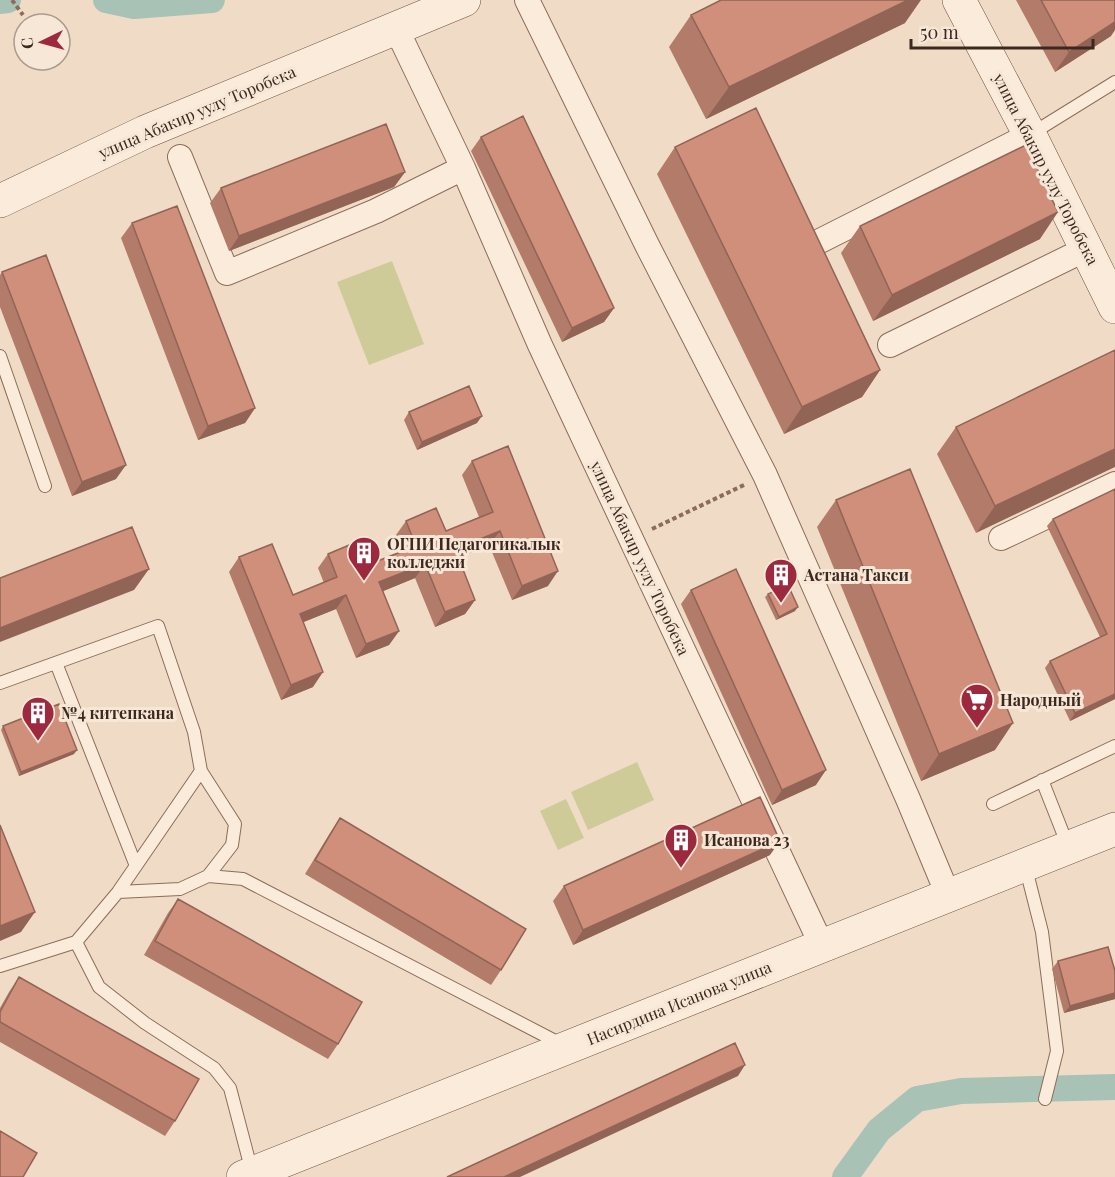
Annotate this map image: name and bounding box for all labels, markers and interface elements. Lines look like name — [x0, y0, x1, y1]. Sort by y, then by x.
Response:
north arrow — [12, 12, 72, 72]
scale bar — [911, 12, 1092, 50]
text: 50 m — [920, 20, 959, 44]
text: С — [16, 37, 38, 50]
street label: улица Абакир уулу Торобека — [94, 60, 299, 163]
street label: улица Абакир уулу Торобека — [988, 69, 1104, 268]
street label: улица Абакир уулу Торобека — [586, 456, 695, 658]
place label: ОГПИ Педагогикалык колледжи — [387, 533, 561, 572]
building icon: ОГПИ Педагогикалык колледжи — [346, 535, 382, 582]
building icon: Астана Такси — [763, 557, 799, 604]
place label: Астана Такси — [803, 564, 910, 585]
supermarket icon: Народный — [959, 682, 995, 729]
place label: Народный — [1000, 689, 1082, 710]
building icon: №4 китепкана — [20, 695, 56, 742]
place label: №4 китепкана — [61, 702, 175, 723]
building icon: Исанова 23 — [663, 822, 699, 869]
place label: Исанова 23 — [704, 829, 790, 850]
street label: Насирдина Исанова улица — [583, 956, 774, 1049]

